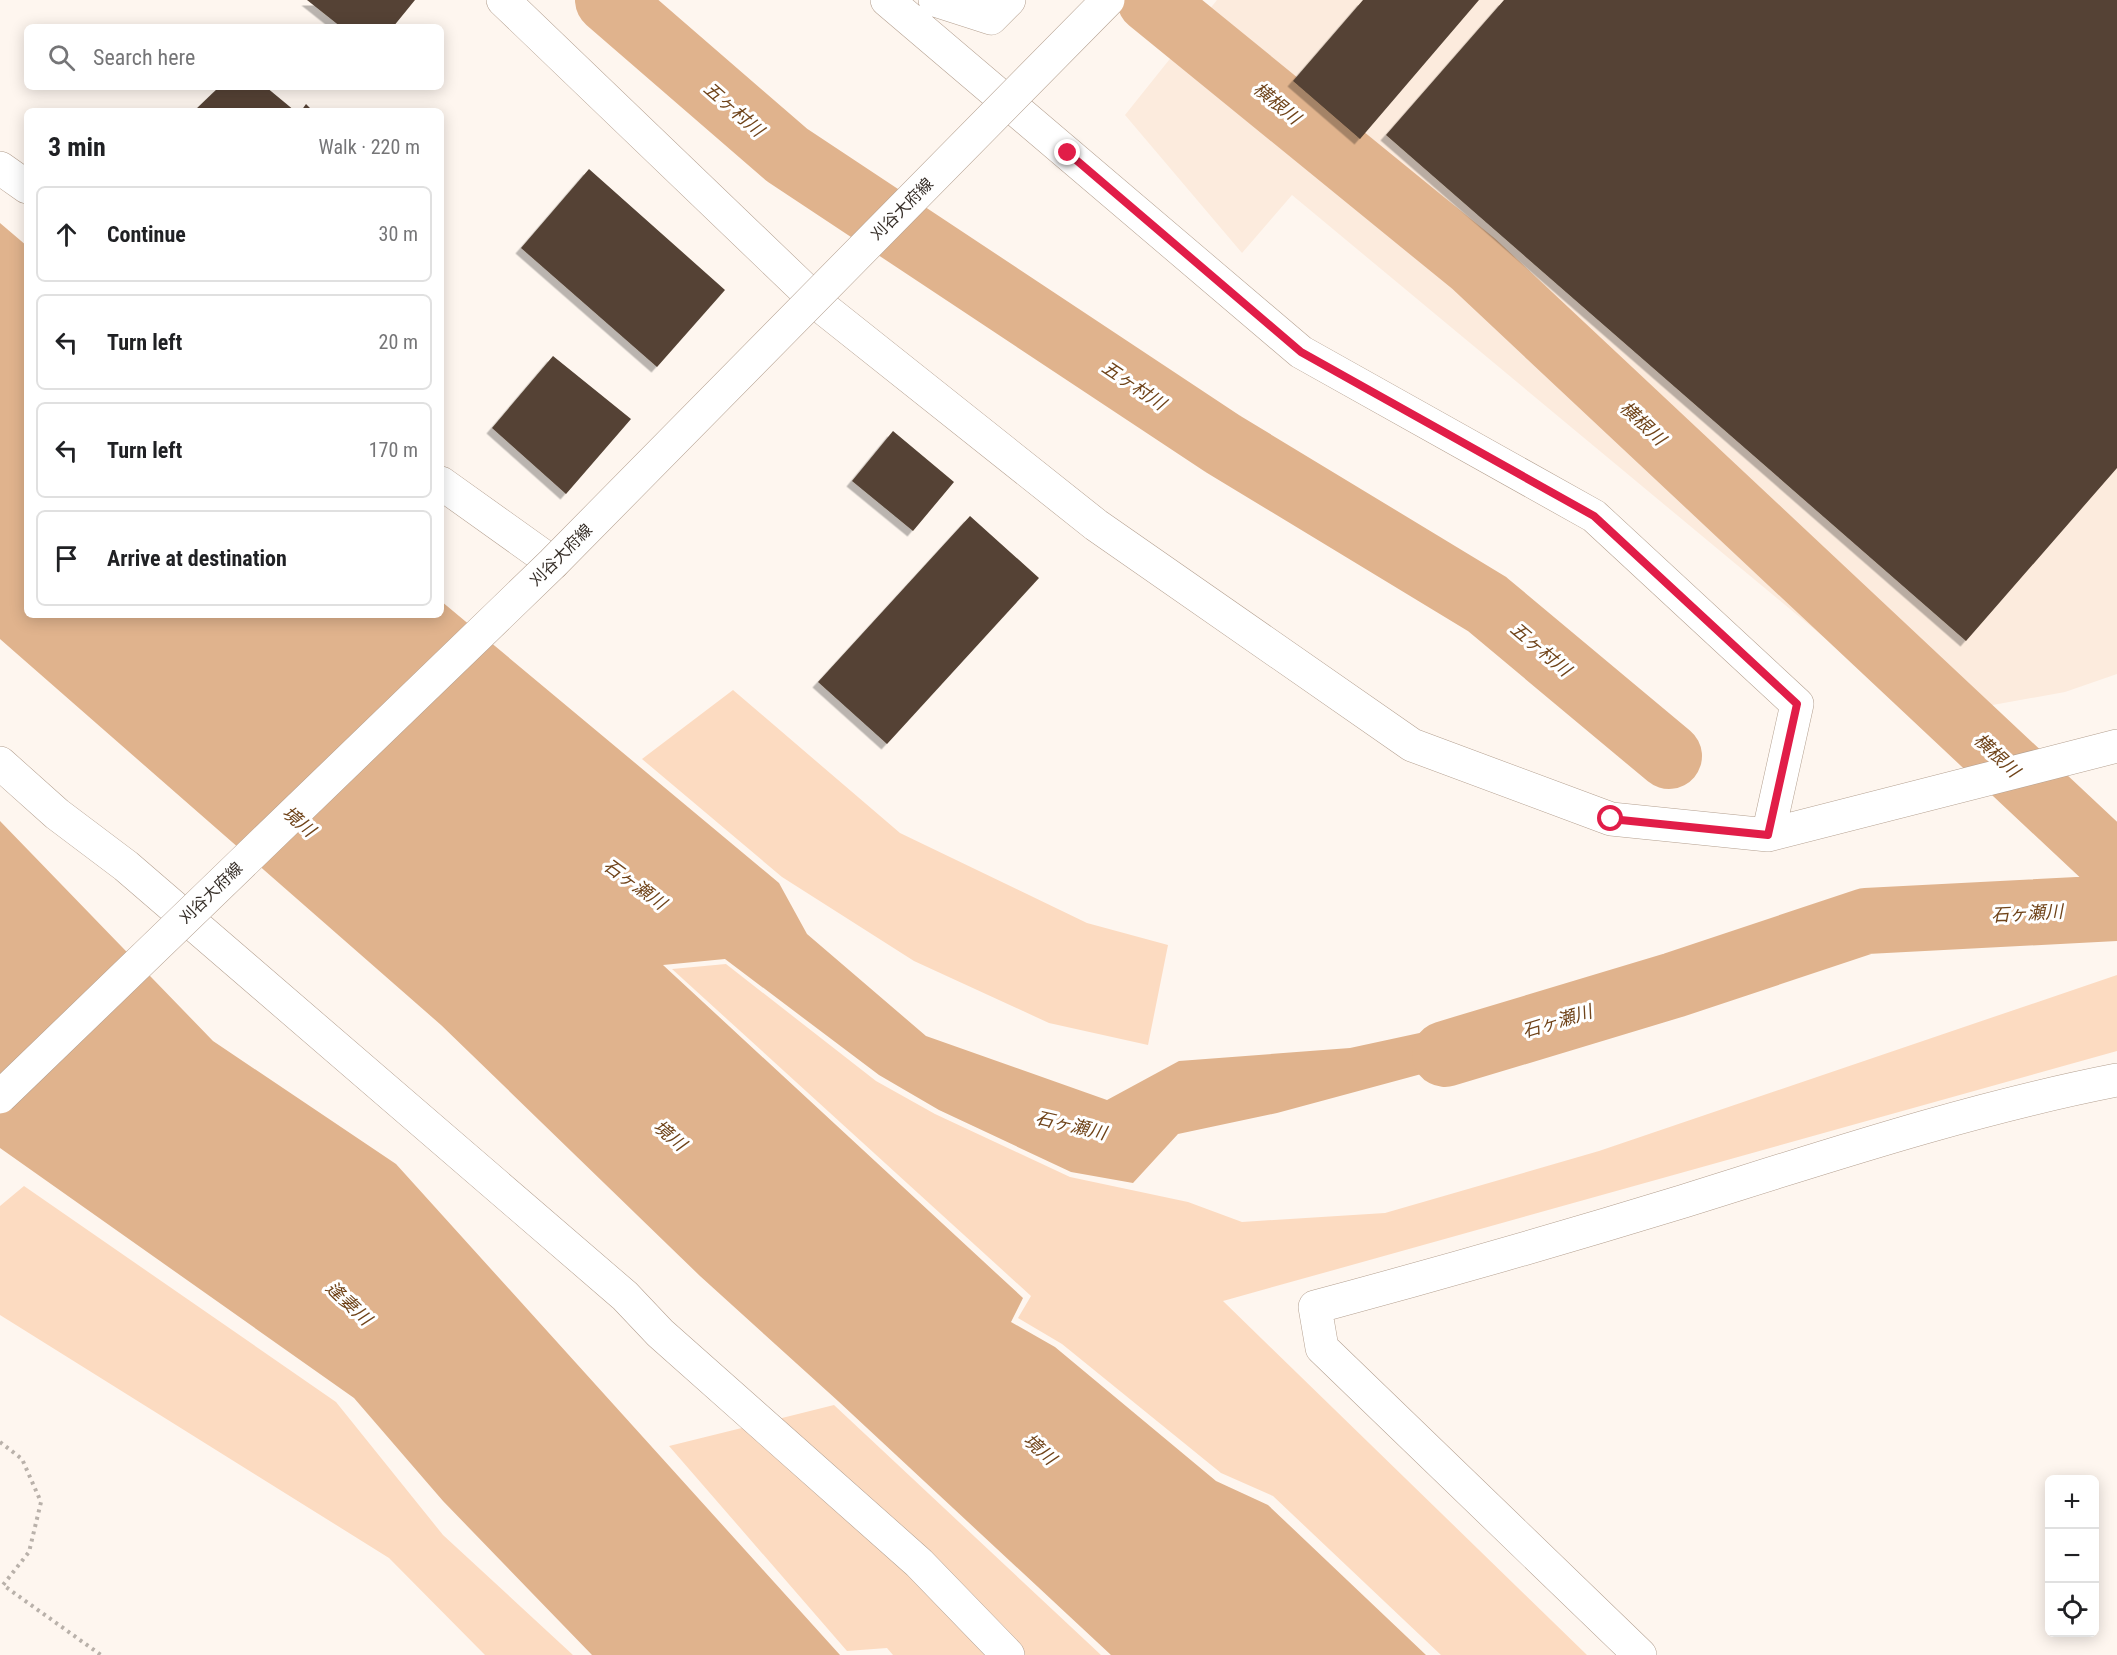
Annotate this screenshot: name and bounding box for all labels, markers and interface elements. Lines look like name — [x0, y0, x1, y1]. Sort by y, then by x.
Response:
search box — [24, 24, 444, 90]
icon: search — [45, 41, 78, 74]
text: Search here — [93, 45, 195, 70]
water label: 五ヶ村川 — [700, 77, 770, 142]
water label: 横根川 — [1249, 78, 1306, 129]
text: 3 min — [48, 132, 106, 162]
text: Walk · 220 m — [319, 135, 420, 159]
route end — [1054, 139, 1080, 165]
street label: 刈谷大府線 — [867, 174, 937, 244]
icon: ahead — [50, 218, 83, 251]
text: Continue — [107, 222, 186, 247]
text: 30 m — [379, 222, 418, 246]
icon: left — [50, 326, 83, 359]
text: Turn left — [107, 330, 182, 355]
text: 20 m — [379, 330, 418, 354]
water label: 五ヶ村川 — [1098, 356, 1171, 415]
water label: 横根川 — [1616, 397, 1671, 450]
icon: left — [50, 434, 83, 467]
text: Turn left — [107, 438, 182, 463]
text: 170 m — [369, 438, 418, 462]
street label: 刈谷大府線 — [526, 520, 596, 590]
icon: arrive — [50, 542, 83, 575]
text: Arrive at destination — [107, 546, 287, 571]
water label: 五ヶ村川 — [1507, 618, 1577, 681]
water label: 横根川 — [1970, 729, 2025, 782]
water label: 境川 — [278, 801, 321, 842]
route start — [1597, 805, 1623, 831]
water label: 石ヶ瀬川 — [600, 854, 672, 915]
street label: 刈谷大府線 — [176, 858, 246, 928]
water label: 石ヶ瀬川 — [1990, 901, 2065, 925]
water label: 石ヶ瀬川 — [1520, 1000, 1596, 1042]
water label: 石ヶ瀬川 — [1034, 1107, 1110, 1144]
water label: 境川 — [649, 1115, 692, 1156]
water label: 逢妻川 — [322, 1277, 377, 1330]
water label: 境川 — [1020, 1429, 1062, 1470]
map controls — [2045, 1475, 2099, 1637]
button: + — [2045, 1475, 2099, 1529]
button: − — [2045, 1529, 2099, 1583]
button: locate — [2045, 1583, 2099, 1637]

